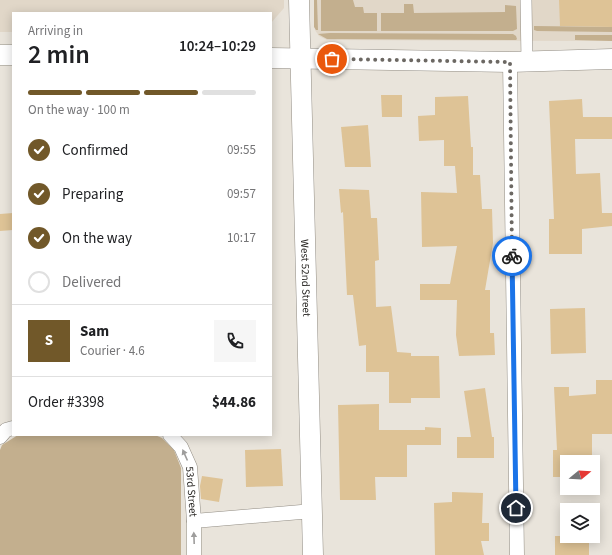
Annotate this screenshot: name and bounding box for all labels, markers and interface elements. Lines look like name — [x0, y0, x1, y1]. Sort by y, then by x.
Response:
text: Arriving in — [28, 22, 83, 40]
text: 2 min — [28, 36, 90, 73]
text: 10:24–10:29 — [179, 36, 256, 57]
pin — [315, 42, 349, 76]
icon: bag — [321, 48, 343, 70]
text: On the way · 100 m — [28, 101, 130, 119]
icon: check — [28, 139, 50, 161]
text: Confirmed — [62, 140, 128, 161]
text: 09:55 — [227, 141, 256, 159]
icon: check — [28, 183, 50, 205]
text: Preparing — [62, 184, 123, 205]
text: 09:57 — [227, 185, 256, 203]
icon: check — [28, 227, 50, 249]
text: On the way — [62, 228, 132, 249]
text: 10:17 — [227, 229, 256, 247]
courier — [492, 236, 532, 276]
street label: West 52nd Street — [298, 239, 314, 317]
icon: bike — [501, 245, 523, 267]
text: Delivered — [62, 272, 121, 293]
button: phone — [214, 320, 256, 362]
text: Sam — [80, 321, 109, 342]
text: S — [45, 330, 53, 351]
text: Courier · 4.6 — [80, 342, 145, 360]
text: Order #3398 — [28, 392, 104, 413]
text: $44.86 — [212, 392, 256, 413]
one-way arrow — [182, 450, 188, 461]
north arrow — [560, 455, 600, 495]
map controls — [560, 455, 600, 543]
street label: 53rd Street — [182, 466, 201, 518]
pin — [499, 491, 533, 525]
icon: home — [505, 497, 527, 519]
button: layers — [560, 503, 600, 543]
one-way arrow — [191, 532, 198, 544]

